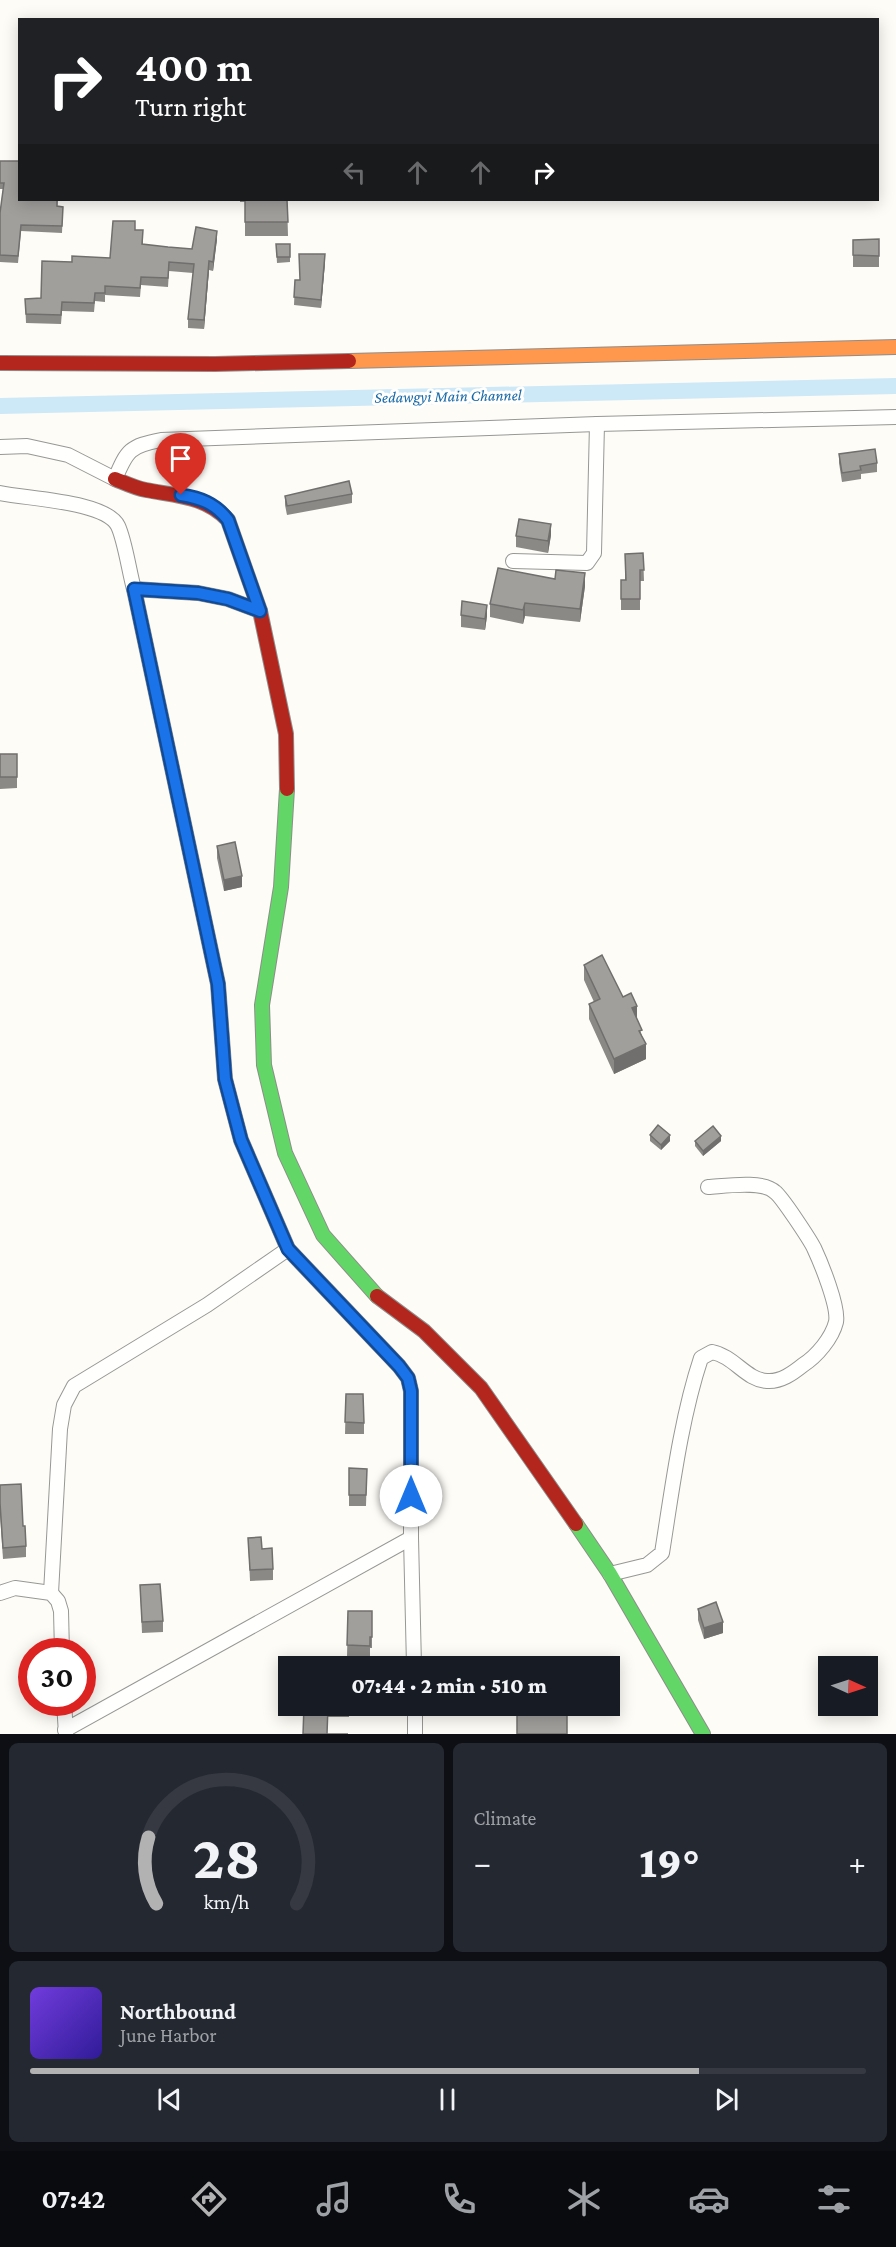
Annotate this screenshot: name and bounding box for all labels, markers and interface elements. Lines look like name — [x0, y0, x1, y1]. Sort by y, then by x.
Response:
icon: right — [36, 42, 114, 120]
text: 400 m — [135, 43, 252, 90]
text: Turn right — [135, 92, 246, 122]
icon: left — [338, 156, 371, 189]
icon: ahead — [401, 156, 434, 189]
icon: ahead — [464, 156, 497, 189]
icon: right — [527, 156, 560, 189]
water label: Sedawgyi Main Channel — [374, 386, 523, 407]
pin — [155, 433, 206, 495]
icon: arrive — [164, 442, 197, 475]
position arrow — [379, 1464, 443, 1528]
speed limit sign: 30 — [18, 1638, 96, 1716]
north arrow — [818, 1656, 878, 1716]
map controls — [818, 1656, 878, 1716]
text: 07:44 · 2 min · 510 m — [351, 1673, 547, 1698]
text: Climate — [474, 1807, 536, 1829]
text: 28 — [192, 1822, 260, 1891]
text: 19° — [639, 1837, 700, 1887]
text: − — [474, 1844, 491, 1881]
text: + — [849, 1844, 866, 1881]
text: km/h — [203, 1891, 250, 1915]
text: Northbound — [120, 1999, 236, 2024]
text: June Harbor — [120, 2024, 217, 2046]
icon: previous — [153, 2083, 186, 2116]
icon: pause — [431, 2083, 464, 2116]
icon: next — [710, 2083, 743, 2116]
icon: directions — [188, 2178, 230, 2220]
icon: music — [313, 2178, 355, 2220]
icon: phone — [438, 2178, 480, 2220]
icon: climate — [563, 2178, 605, 2220]
icon: car — [688, 2178, 730, 2220]
icon: filters — [813, 2178, 855, 2220]
text: 07:42 — [41, 2184, 105, 2214]

